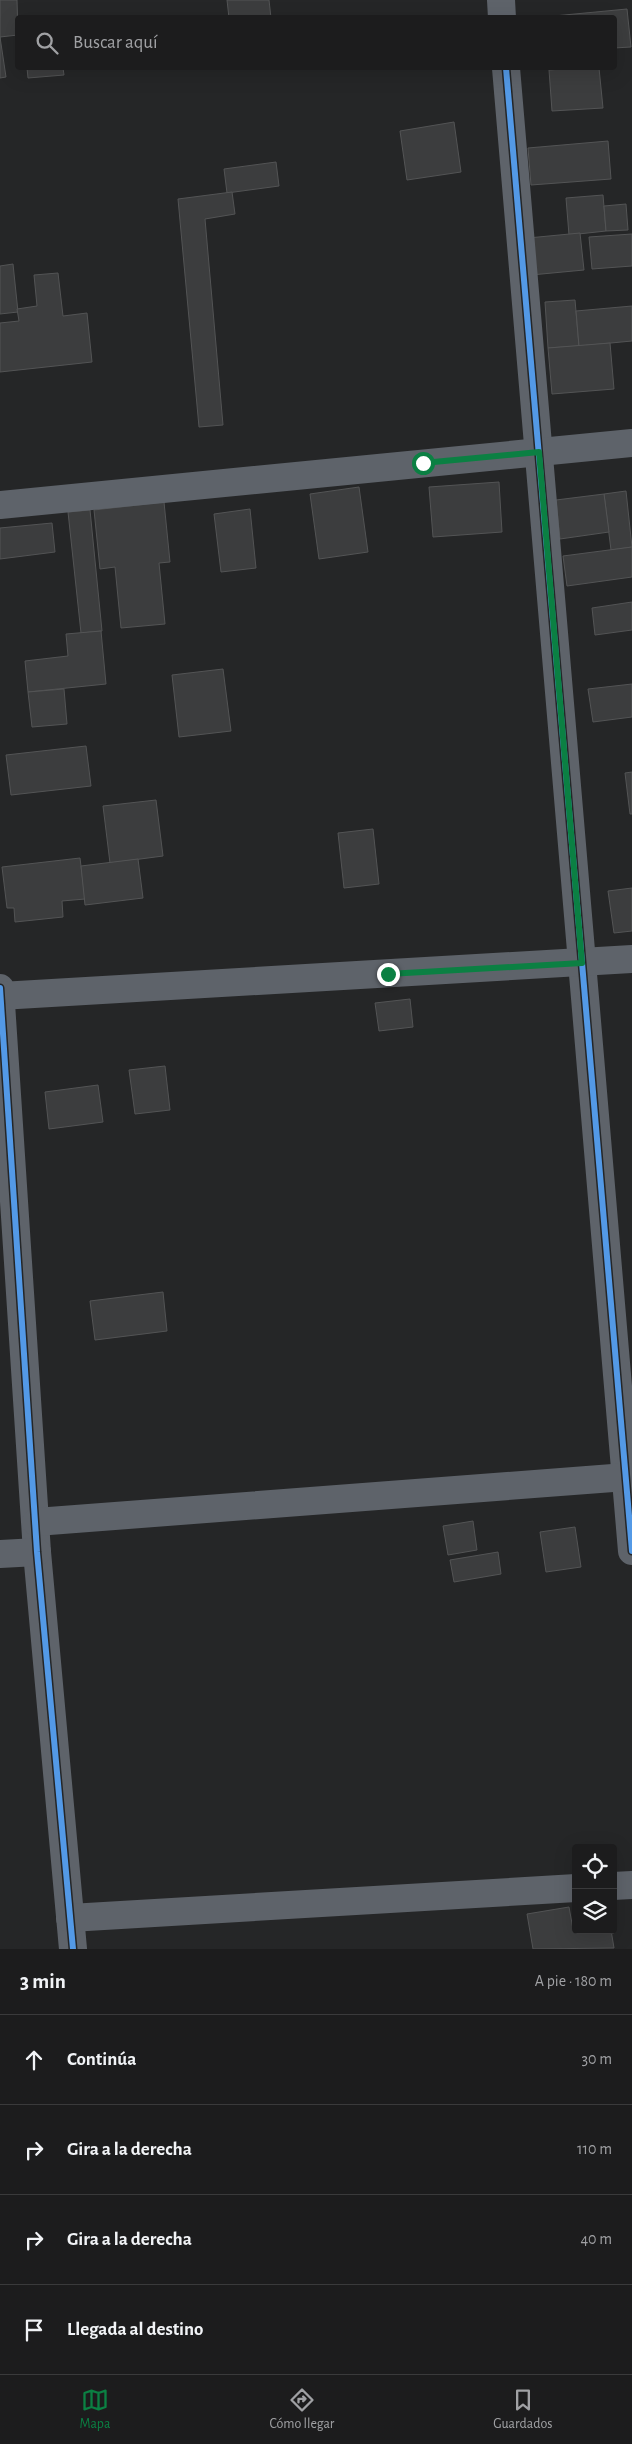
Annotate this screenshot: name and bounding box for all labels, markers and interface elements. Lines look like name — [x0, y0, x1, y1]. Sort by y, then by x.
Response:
search box — [15, 15, 617, 70]
icon: search — [33, 29, 61, 57]
text: Buscar aquí — [73, 33, 158, 52]
route start — [412, 452, 435, 475]
route end — [377, 963, 400, 986]
map controls — [572, 1844, 617, 1934]
button: locate — [572, 1844, 617, 1889]
button: layers — [572, 1889, 617, 1934]
text: 3 min — [20, 1971, 66, 1992]
text: A pie · 180 m — [535, 1973, 612, 1989]
icon: ahead — [20, 2046, 48, 2074]
text: Continúa — [67, 2050, 136, 2069]
text: 30 m — [582, 2051, 612, 2067]
icon: right — [20, 2136, 48, 2164]
text: Gira a la derecha — [67, 2140, 192, 2159]
text: 110 m — [577, 2141, 612, 2157]
icon: right — [20, 2226, 48, 2254]
text: Gira a la derecha — [67, 2230, 192, 2249]
text: 40 m — [580, 2231, 612, 2247]
icon: arrive — [20, 2316, 48, 2344]
text: Llegada al destino — [67, 2320, 204, 2339]
tab: Mapa — [80, 2386, 110, 2433]
tab: Cómo llegar — [269, 2386, 334, 2433]
tab: Guardados — [493, 2386, 552, 2433]

